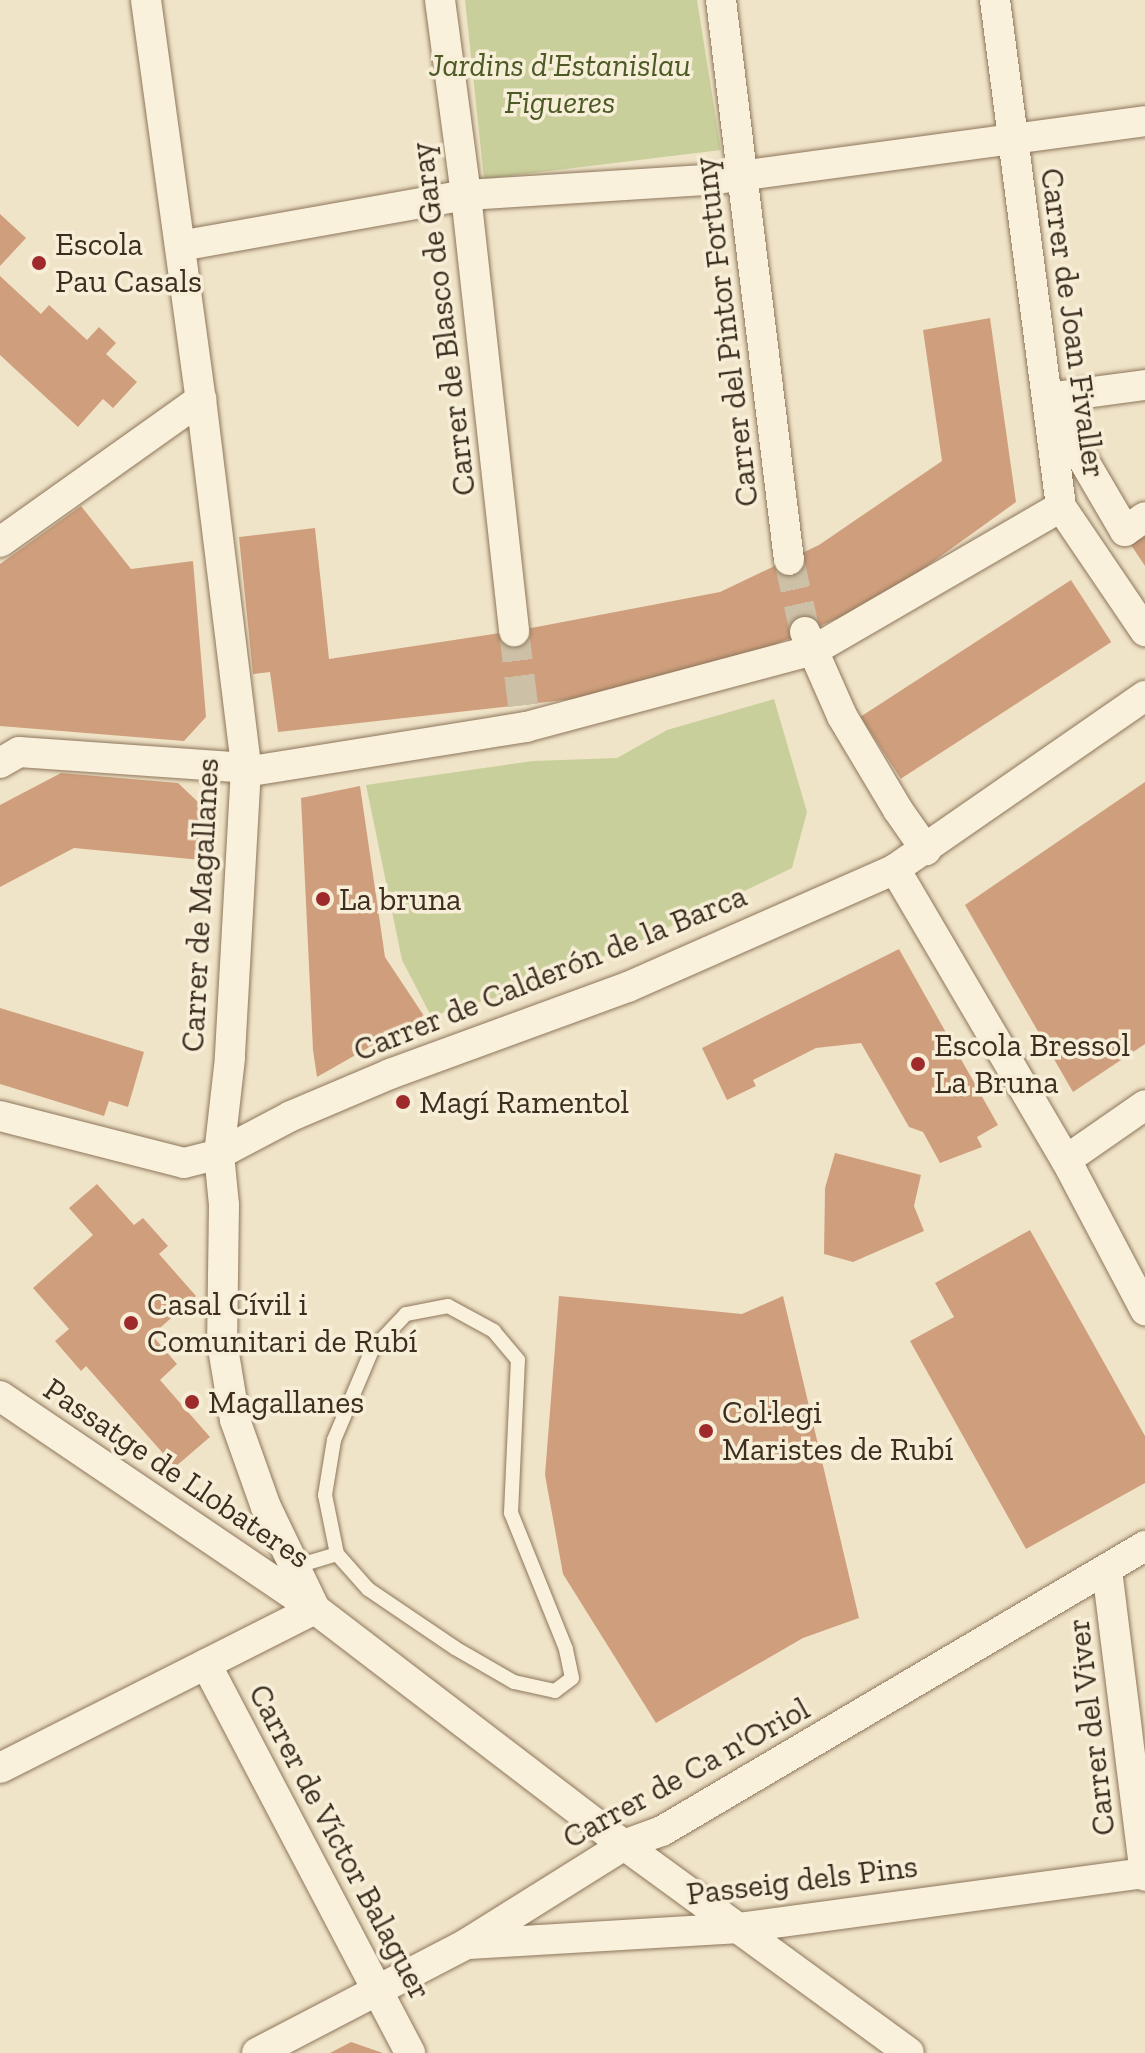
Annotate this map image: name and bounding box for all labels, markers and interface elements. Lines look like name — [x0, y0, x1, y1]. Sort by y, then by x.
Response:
park label: Jardins d'Estanislau Figueres — [429, 47, 691, 122]
street label: Carrer de Blasco de Garay — [402, 140, 484, 498]
street label: Carrer del Pintor Fortuny — [685, 155, 767, 509]
street label: Carrer de Joan Fivaller — [1032, 165, 1114, 481]
place label: Escola Pau Casals — [55, 226, 202, 301]
marker: Escola Pau Casals — [30, 254, 48, 272]
street label: Carrer de Magallanes — [173, 757, 227, 1053]
street label: Carrer de Calderón de la Barca — [348, 876, 752, 1070]
place label: La bruna — [339, 880, 461, 918]
marker: La bruna — [314, 890, 332, 908]
place label: Escola Bressol La Bruna — [934, 1027, 1130, 1102]
marker: Escola Bressol La Bruna — [909, 1055, 927, 1073]
place label: Magí Ramentol — [419, 1083, 629, 1121]
marker: Magí Ramentol — [394, 1093, 412, 1111]
place label: Casal Cívil i Comunitari de Rubí — [147, 1286, 418, 1361]
marker: Casal Cívil i Comunitari de Rubí — [122, 1314, 140, 1332]
street label: Passatge de Llobateres — [37, 1370, 317, 1576]
place label: Magallanes — [208, 1383, 364, 1421]
marker: Magallanes — [183, 1393, 201, 1411]
place label: Col·legi Maristes de Rubí — [722, 1394, 954, 1469]
marker: Col·legi Maristes de Rubí — [697, 1422, 715, 1440]
street label: Carrer del Viver — [1059, 1615, 1123, 1839]
street label: Carrer de Víctor Balaguer — [240, 1677, 440, 2007]
street label: Carrer de Ca n'Oriol — [556, 1689, 816, 1857]
street label: Passeig dels Pins — [684, 1847, 920, 1913]

